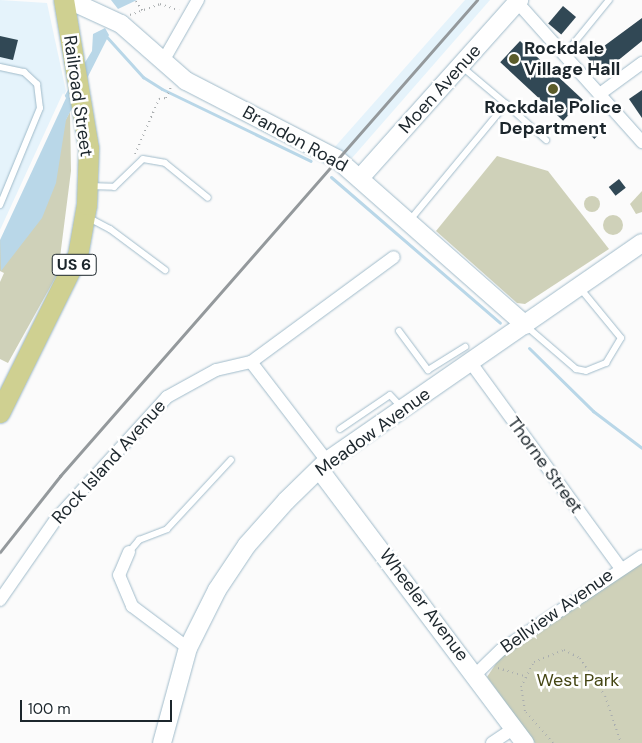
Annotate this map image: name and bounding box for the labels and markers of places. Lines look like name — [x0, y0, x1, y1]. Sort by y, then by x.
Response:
place label: Rockdale Village Hall — [524, 38, 620, 80]
marker: Rockdale Village Hall — [508, 53, 520, 65]
marker: Rockdale Police Department — [547, 83, 559, 95]
place label: Rockdale Police Department — [484, 97, 622, 140]

